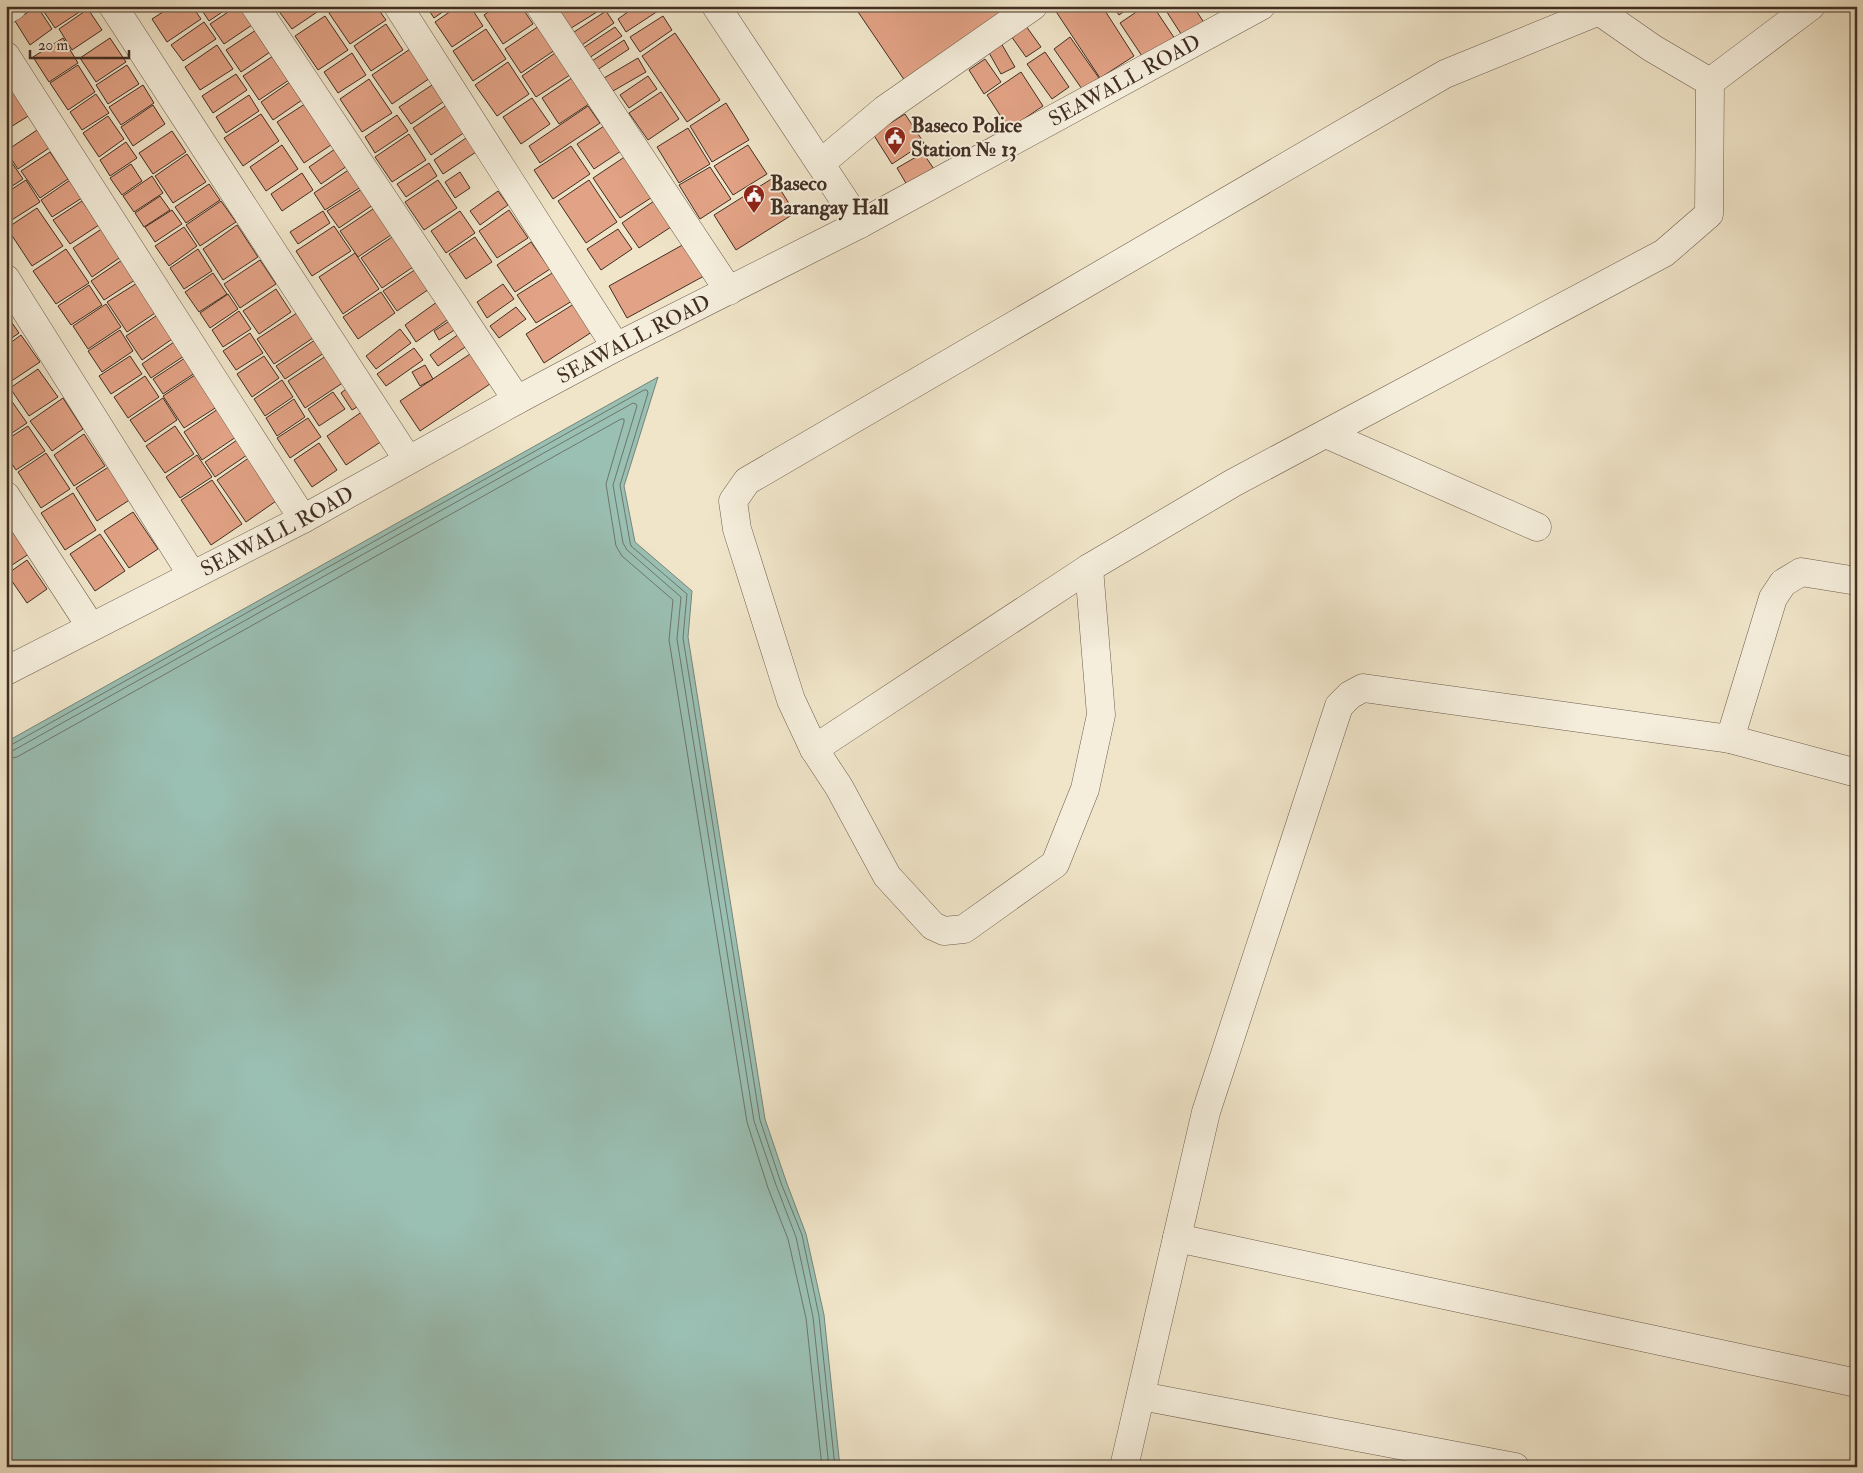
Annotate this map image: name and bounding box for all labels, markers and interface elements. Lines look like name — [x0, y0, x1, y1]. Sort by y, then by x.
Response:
scale bar — [30, 28, 129, 60]
street label: SEAWALL ROAD — [1044, 28, 1205, 133]
text: 20 m — [38, 36, 68, 55]
place label: Baseco Police Station № 13 — [911, 112, 1022, 163]
public building icon: Baseco Police Station № 13 — [883, 125, 907, 156]
place label: Baseco Barangay Hall — [770, 170, 889, 221]
public building icon: Baseco Barangay Hall — [742, 183, 766, 214]
street label: SEAWALL ROAD — [552, 289, 715, 390]
street label: SEAWALL ROAD — [196, 480, 359, 583]

